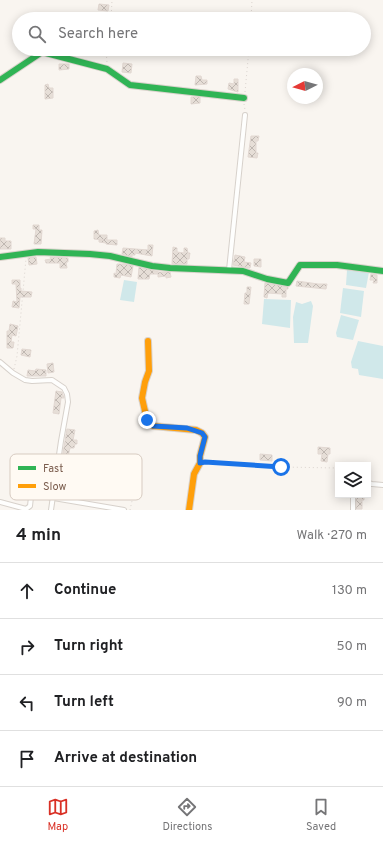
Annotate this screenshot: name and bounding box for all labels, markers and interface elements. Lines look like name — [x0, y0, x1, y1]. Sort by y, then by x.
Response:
search box — [12, 12, 371, 56]
icon: search — [26, 23, 48, 45]
text: Search here — [58, 25, 138, 44]
north arrow — [287, 68, 323, 104]
route end — [138, 411, 156, 429]
legend — [10, 454, 142, 500]
route start — [272, 458, 290, 476]
text: Fast — [43, 462, 63, 476]
map controls — [335, 462, 371, 498]
button: layers — [335, 462, 371, 498]
text: Slow — [43, 480, 66, 494]
text: 4 min — [16, 525, 61, 547]
text: Walk · 270 m — [297, 528, 367, 544]
icon: ahead — [16, 580, 38, 602]
text: Continue — [54, 581, 116, 600]
text: 130 m — [332, 583, 367, 599]
icon: right — [16, 636, 38, 658]
text: Turn right — [54, 637, 123, 656]
text: 50 m — [337, 639, 367, 655]
icon: left — [16, 692, 38, 714]
text: Turn left — [54, 693, 114, 712]
text: 90 m — [337, 695, 367, 711]
icon: arrive — [16, 748, 38, 770]
text: Arrive at destination — [54, 749, 197, 768]
tab: Map — [47, 796, 69, 834]
tab: Directions — [162, 796, 212, 834]
tab: Saved — [306, 796, 336, 834]

